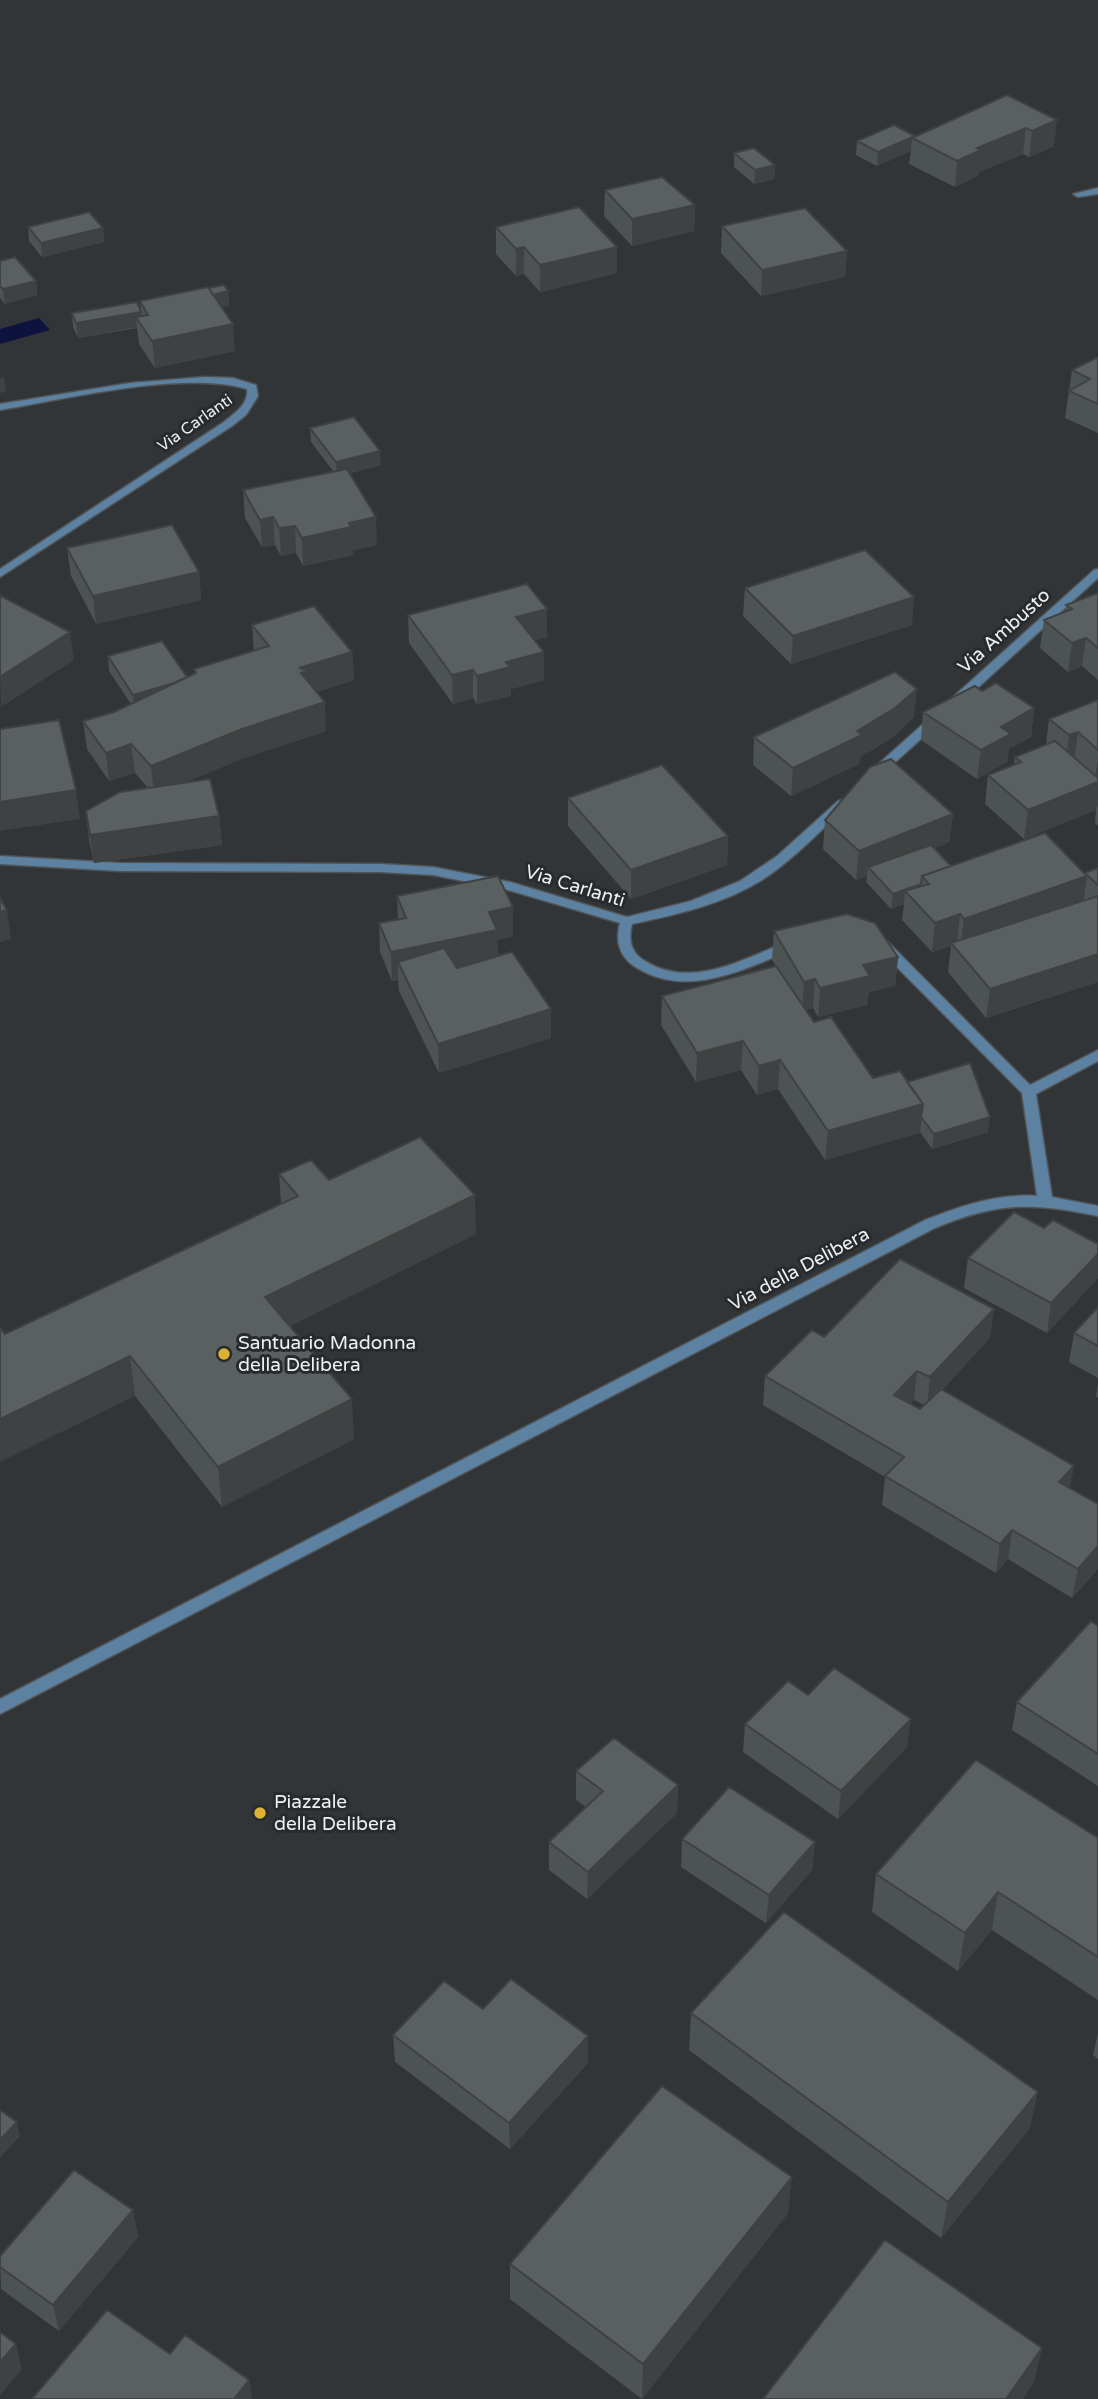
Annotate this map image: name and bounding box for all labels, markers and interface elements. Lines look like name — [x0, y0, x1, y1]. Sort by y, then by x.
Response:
street label: Via Carlanti — [154, 390, 236, 456]
street label: Via Ambusto — [953, 584, 1055, 678]
street label: Via Carlanti — [522, 860, 628, 912]
street label: Via della Delibera — [725, 1223, 873, 1315]
place label: Santuario Madonna della Delibera — [238, 1332, 416, 1376]
marker: Santuario Madonna della Delibera — [216, 1346, 232, 1362]
place label: Piazzale della Delibera — [274, 1791, 397, 1835]
marker: Piazzale della Delibera — [252, 1805, 268, 1821]

